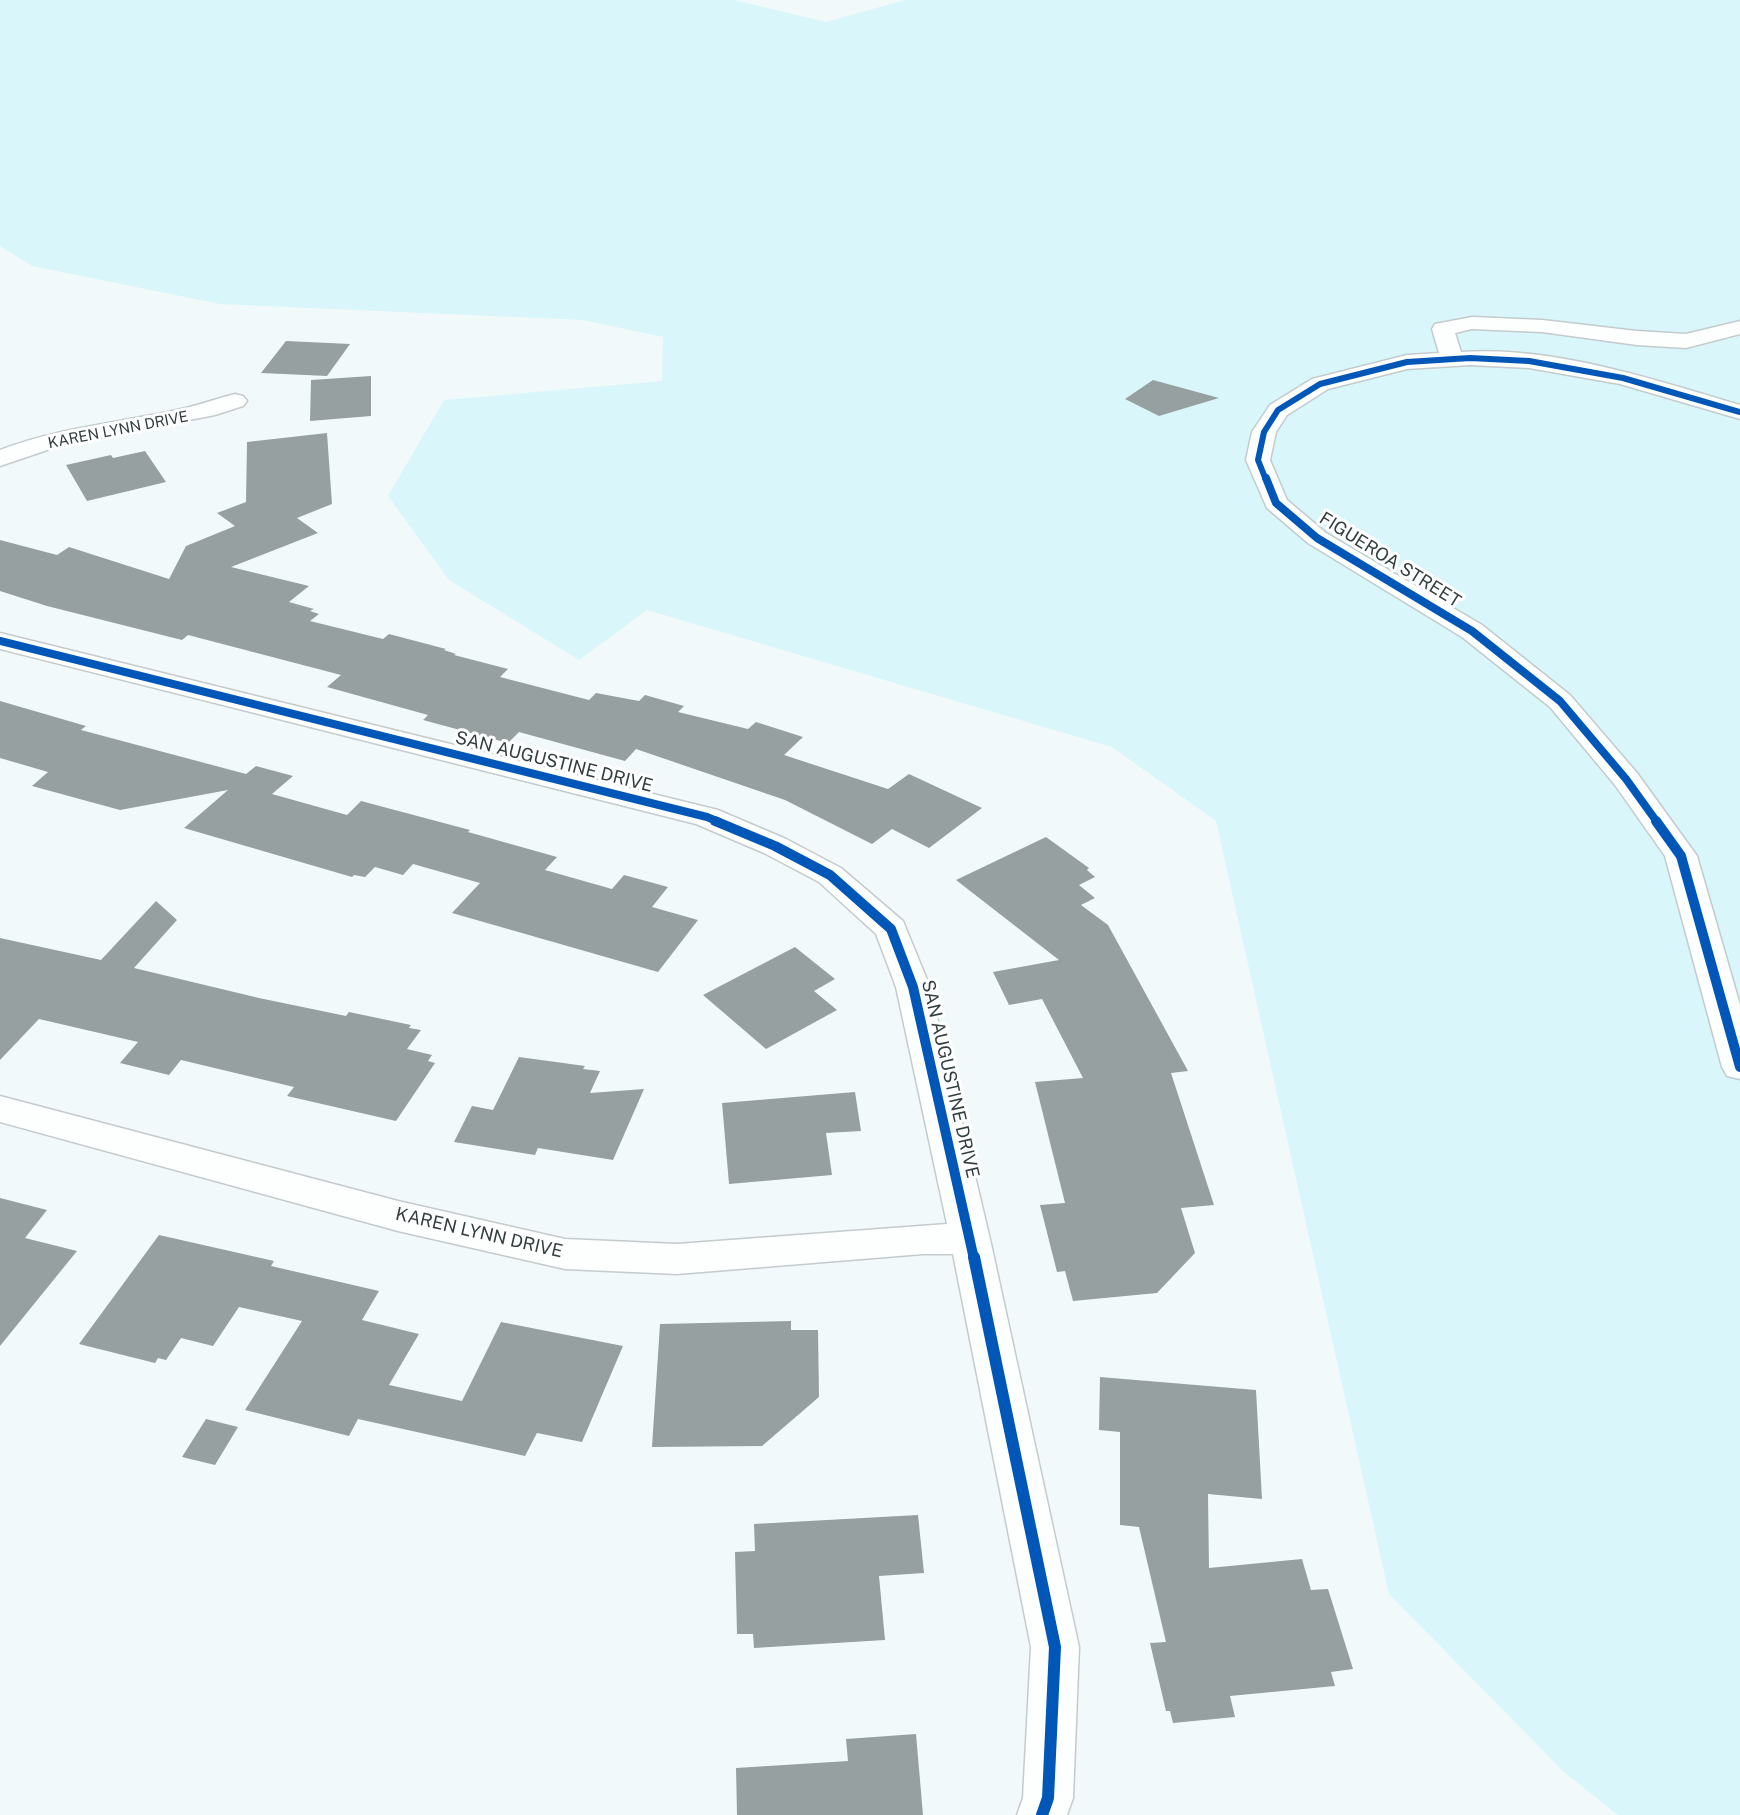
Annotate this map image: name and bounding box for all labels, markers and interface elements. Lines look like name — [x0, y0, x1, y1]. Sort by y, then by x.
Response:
street label: KAREN LYNN DRIVE — [46, 408, 190, 452]
street label: FIGUEROA STREET — [1315, 508, 1465, 612]
street label: SAN AUGUSTINE DRIVE — [453, 727, 655, 797]
street label: SAN AUGUSTINE DRIVE — [917, 978, 983, 1180]
street label: KAREN LYNN DRIVE — [393, 1203, 565, 1263]

